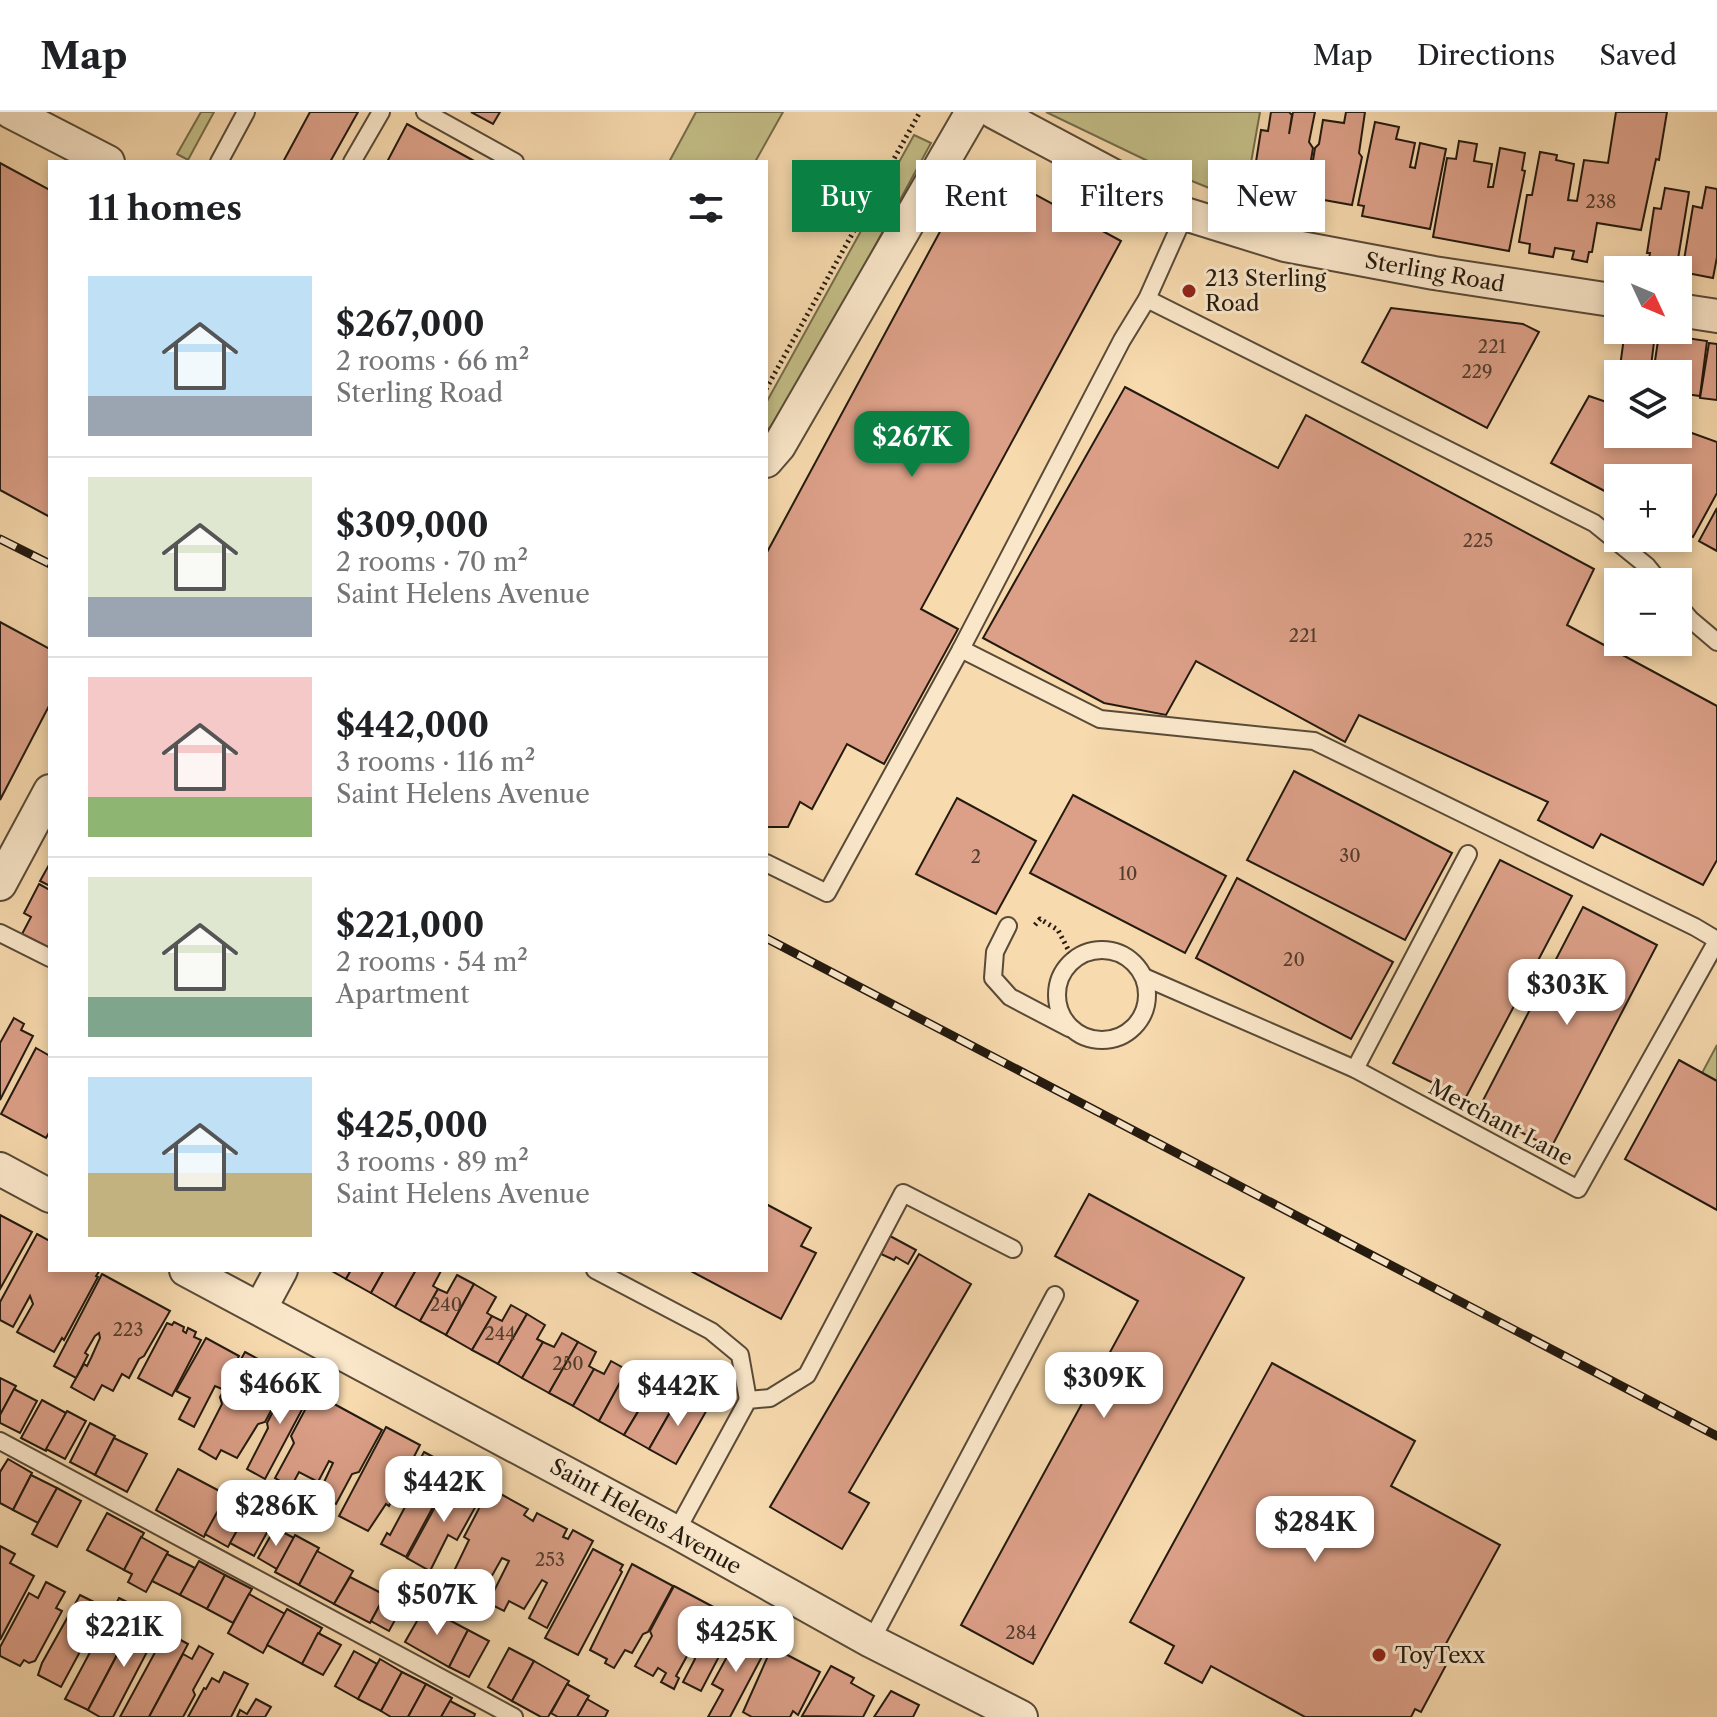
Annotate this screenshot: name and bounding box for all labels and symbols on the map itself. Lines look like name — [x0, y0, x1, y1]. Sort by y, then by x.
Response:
house number: 238 — [1586, 191, 1616, 213]
street label: Sterling Road — [1363, 247, 1507, 298]
north arrow — [1604, 256, 1692, 344]
place label: 213 Sterling Road — [1205, 265, 1326, 317]
marker: 213 Sterling Road — [1180, 282, 1198, 300]
house number: 221 — [1478, 336, 1507, 358]
house number: 229 — [1461, 361, 1493, 383]
pin: $267K — [856, 411, 968, 479]
house number: 225 — [1463, 530, 1493, 552]
house number: 221 — [1289, 625, 1318, 647]
house number: 30 — [1339, 845, 1361, 867]
house number: 2 — [971, 846, 981, 868]
house number: 10 — [1119, 863, 1137, 885]
house number: 20 — [1283, 949, 1305, 971]
pin: $303K — [1511, 959, 1623, 1027]
street label: Merchant Lane — [1424, 1073, 1578, 1172]
house number: 240 — [430, 1294, 462, 1316]
house number: 223 — [113, 1319, 143, 1341]
house number: 244 — [484, 1323, 516, 1345]
pin: $309K — [1048, 1352, 1160, 1420]
house number: 250 — [552, 1353, 584, 1375]
pin: $466K — [224, 1358, 336, 1426]
pin: $442K — [622, 1360, 734, 1428]
street label: Saint Helens Avenue — [545, 1453, 746, 1580]
pin: $442K — [388, 1456, 500, 1524]
pin: $286K — [220, 1480, 332, 1548]
pin: $284K — [1259, 1496, 1371, 1564]
house number: 253 — [535, 1549, 565, 1571]
pin: $507K — [381, 1569, 493, 1637]
pin: $221K — [68, 1601, 180, 1669]
pin: $425K — [680, 1606, 792, 1674]
house number: 284 — [1005, 1622, 1037, 1644]
place label: ToyTexx — [1395, 1642, 1485, 1669]
marker: ToyTexx — [1370, 1646, 1388, 1664]

